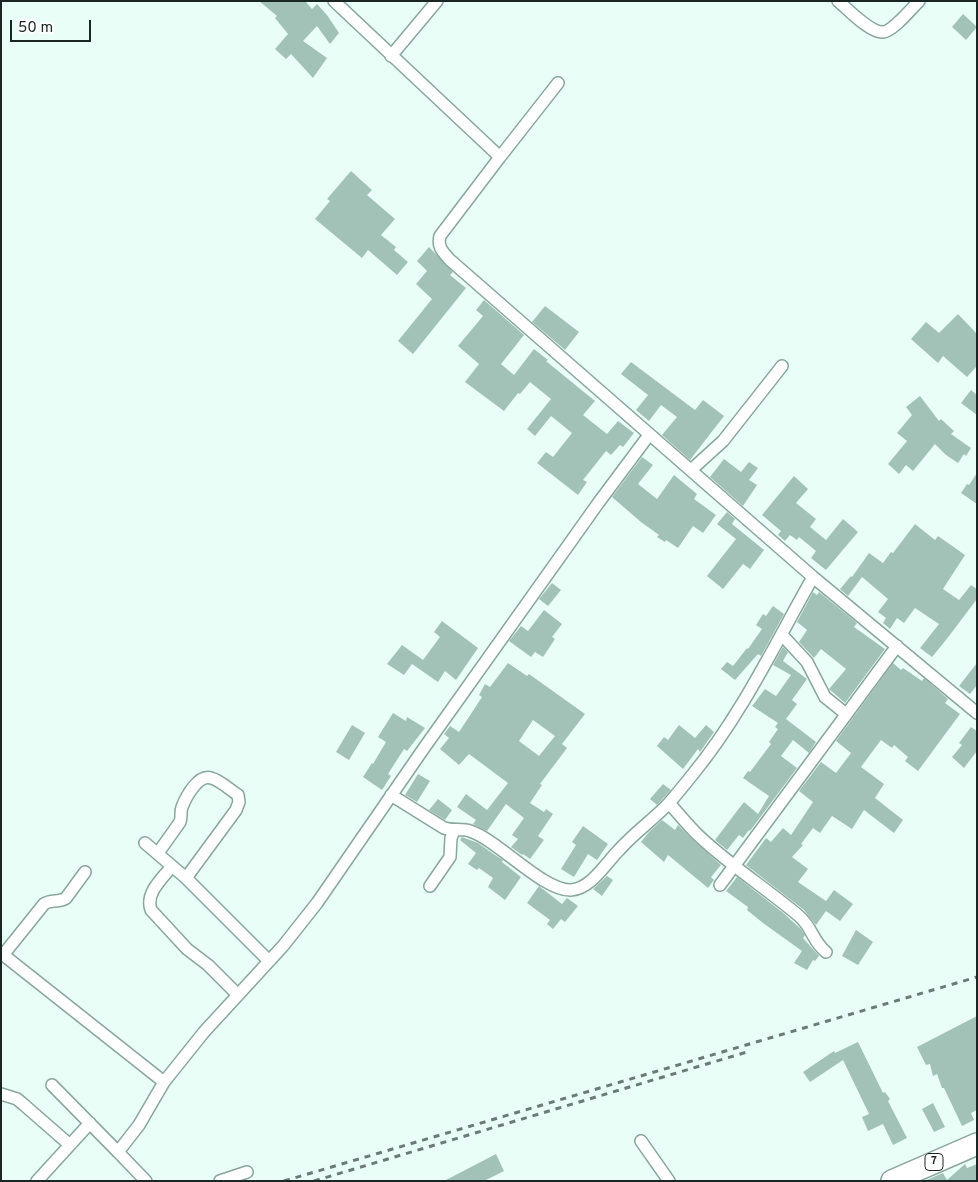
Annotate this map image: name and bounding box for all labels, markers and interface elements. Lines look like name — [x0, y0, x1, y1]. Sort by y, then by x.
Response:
scale bar — [12, 10, 94, 42]
text: 50 m — [18, 19, 53, 38]
road number: 7 — [925, 1154, 943, 1170]

